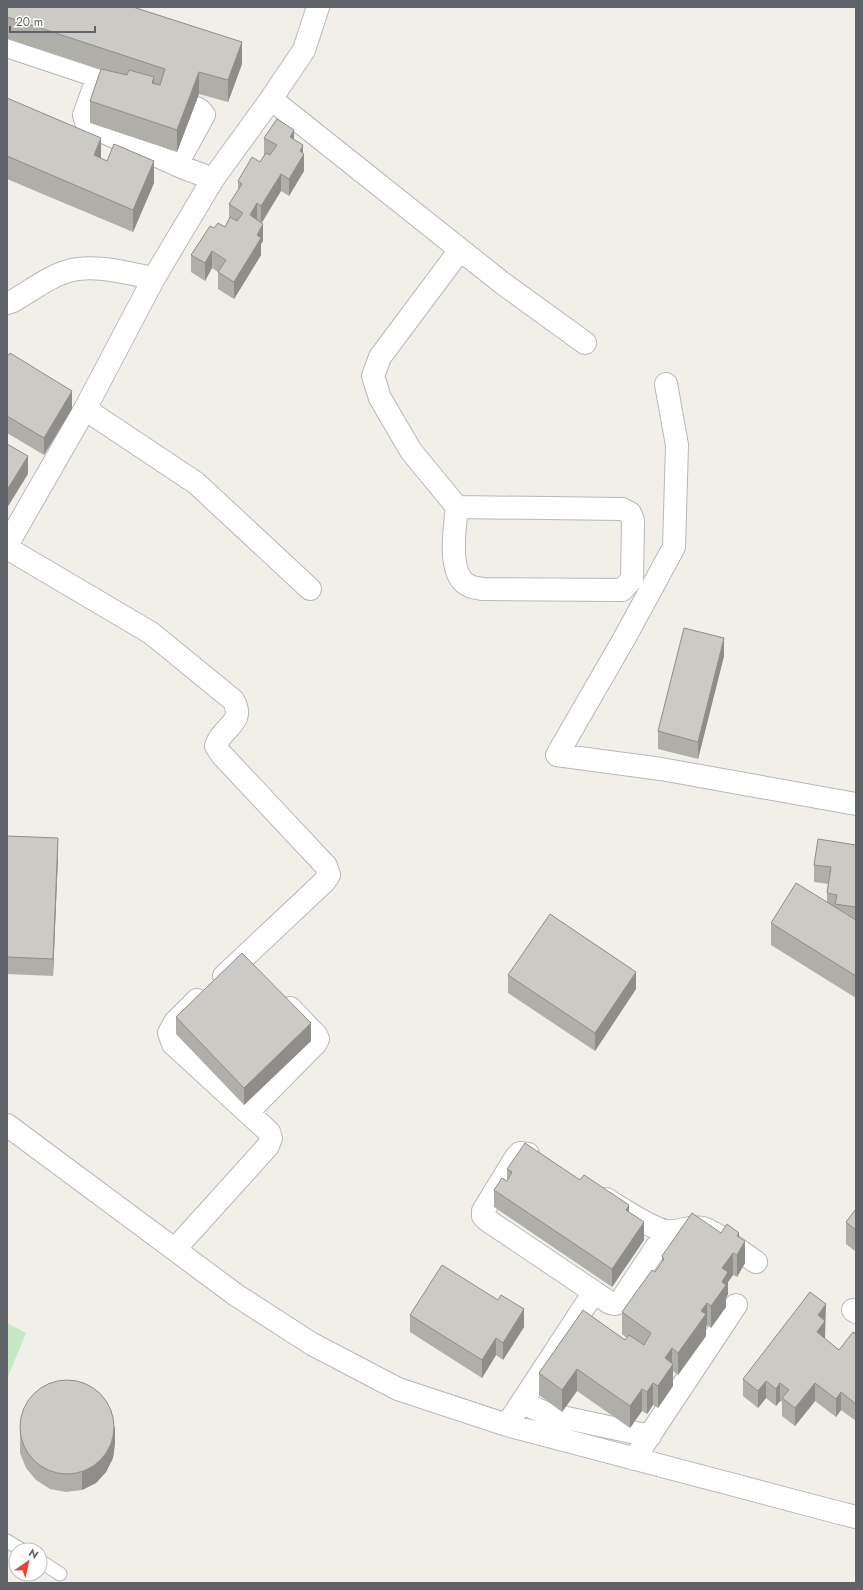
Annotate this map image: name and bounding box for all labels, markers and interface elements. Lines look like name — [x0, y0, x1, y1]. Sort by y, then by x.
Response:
scale bar — [10, 8, 95, 34]
text: 20 m — [16, 13, 43, 31]
north arrow — [8, 1542, 48, 1582]
text: N — [25, 1545, 42, 1563]

